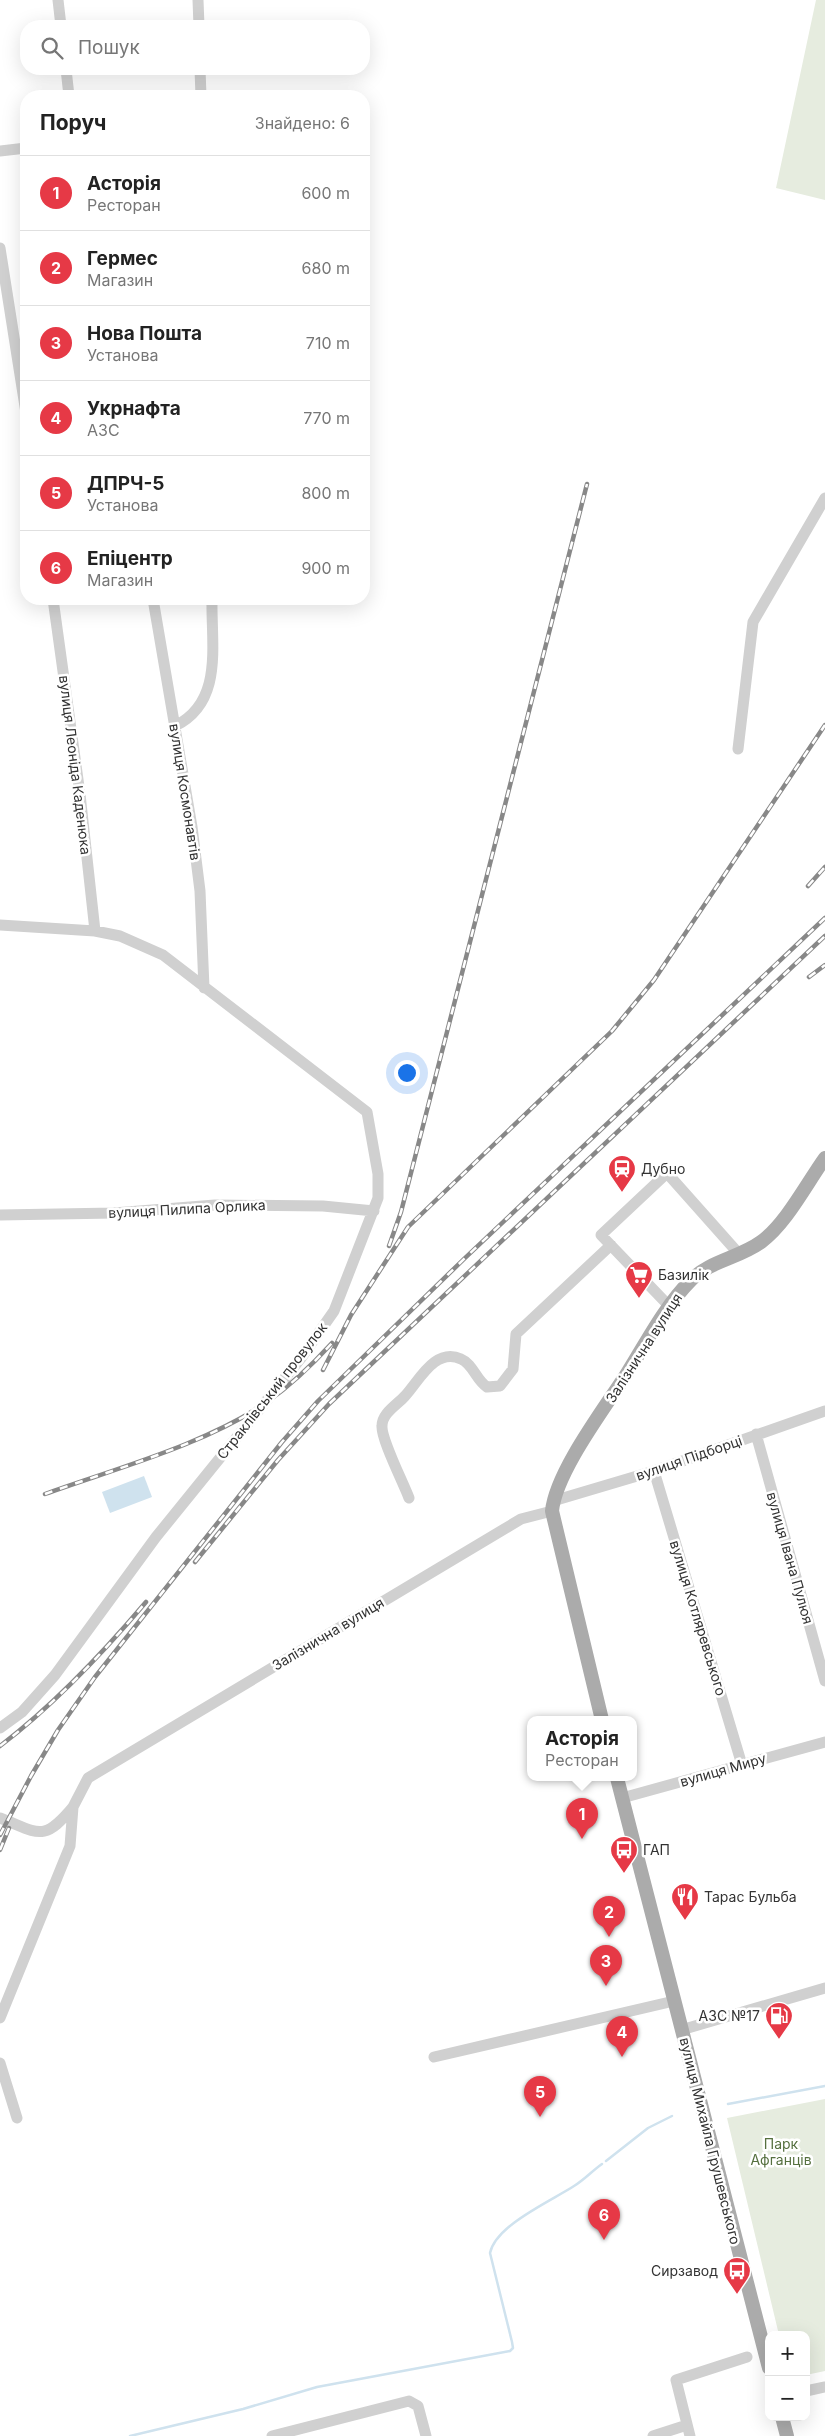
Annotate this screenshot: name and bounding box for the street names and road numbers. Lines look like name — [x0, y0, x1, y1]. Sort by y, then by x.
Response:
street label: вулиця Леоніда Каденюка — [56, 674, 95, 856]
street label: вулиця Космонавтів — [166, 722, 205, 862]
street label: вулиця Пилипа Орлика — [108, 1196, 266, 1221]
street label: Залізнична вулиця — [602, 1290, 685, 1406]
street label: Страклівський провулок — [213, 1319, 331, 1462]
street label: вулиця Підборці — [634, 1431, 744, 1484]
street label: вулиця Івана Пулюя — [764, 1490, 817, 1626]
street label: вулиця Котляревського — [667, 1538, 730, 1698]
street label: Залізнична вулиця — [269, 1594, 387, 1674]
street label: вулиця Миру — [678, 1749, 768, 1790]
street label: вулиця Михайла Грушевського — [676, 2036, 744, 2246]

